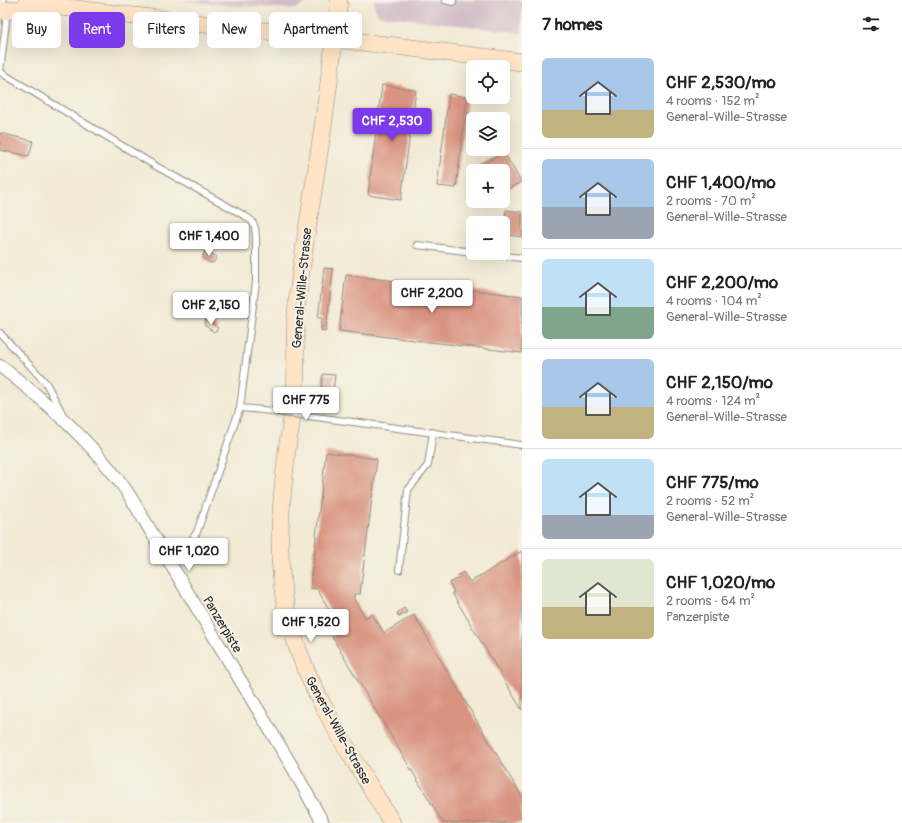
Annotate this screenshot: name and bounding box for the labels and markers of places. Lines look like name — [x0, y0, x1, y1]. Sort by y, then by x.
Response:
pin: CHF 2,530 — [346, 108, 438, 142]
pin: CHF 1,400 — [163, 223, 255, 257]
pin: CHF 2,200 — [386, 280, 478, 314]
pin: CHF 2,150 — [165, 292, 257, 326]
pin: CHF 775 — [269, 387, 343, 421]
pin: CHF 1,020 — [143, 538, 235, 572]
pin: CHF 1,520 — [265, 609, 357, 643]

